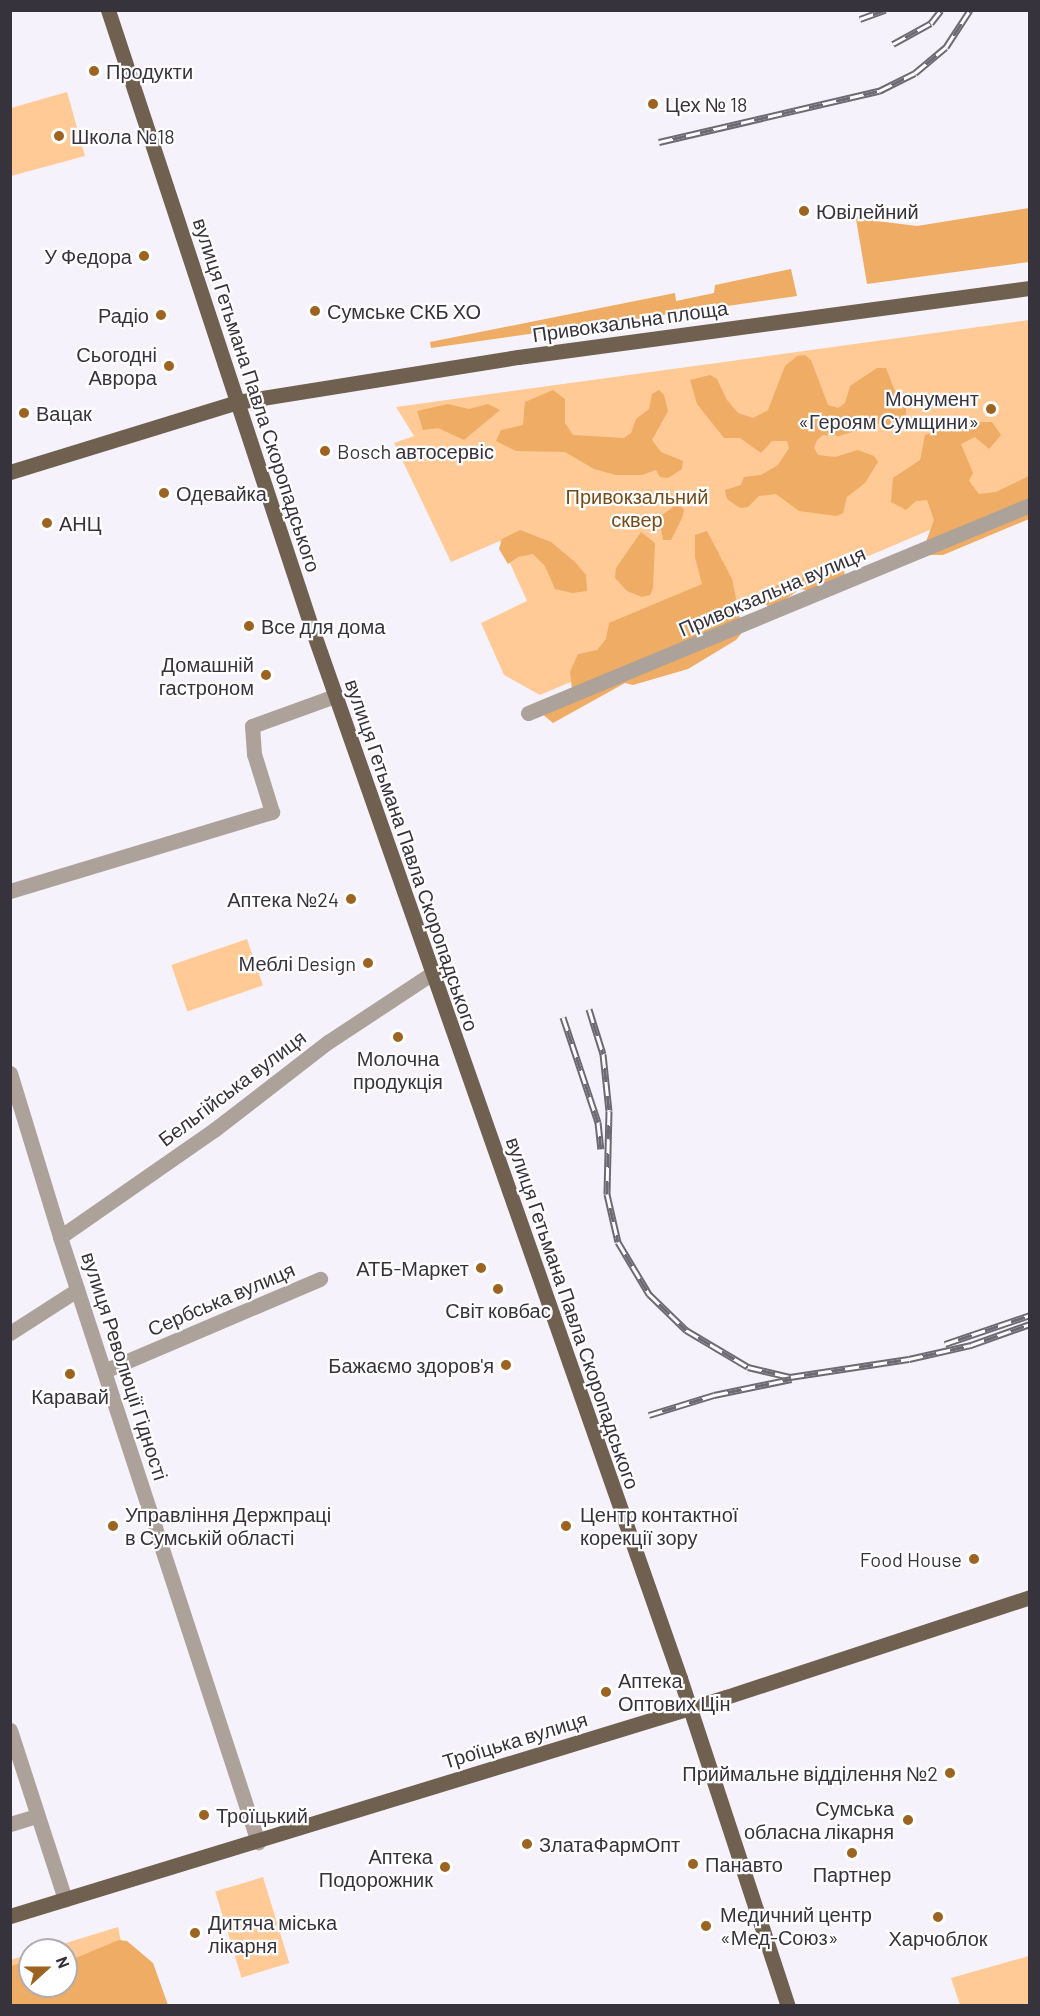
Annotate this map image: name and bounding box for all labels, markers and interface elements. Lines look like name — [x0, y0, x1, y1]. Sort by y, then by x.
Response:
place label: Продукти — [106, 59, 193, 83]
marker: Продукти — [87, 64, 101, 78]
place label: Цех № 18 — [665, 92, 747, 116]
marker: Цех № 18 — [646, 97, 660, 111]
place label: Школа №18 — [71, 124, 175, 148]
marker: Школа №18 — [52, 129, 66, 143]
place label: Ювілейний — [816, 199, 919, 223]
marker: Ювілейний — [797, 204, 811, 218]
street label: вулиця Гетьмана Павла Скоропадського — [188, 215, 326, 575]
place label: У Федора — [44, 244, 132, 268]
marker: У Федора — [137, 249, 151, 263]
street label: Привокзальна площа — [531, 295, 729, 347]
place label: Сумське СКБ ХО — [327, 299, 481, 323]
place label: Радіо — [98, 303, 149, 327]
marker: Сумське СКБ ХО — [308, 304, 322, 318]
marker: Радіо — [154, 308, 168, 322]
place label: Сьогодні Аврора — [76, 342, 157, 389]
marker: Сьогодні Аврора — [162, 359, 176, 373]
place label: Монумент «Героям Сумщини» — [798, 386, 979, 433]
place label: Вацак — [36, 401, 92, 425]
marker: Монумент «Героям Сумщини» — [984, 402, 998, 416]
marker: Вацак — [17, 406, 31, 420]
place label: Bosch автосервіс — [337, 439, 494, 463]
marker: Bosch автосервіс — [318, 444, 332, 458]
place label: Одевайка — [176, 481, 267, 505]
park label: Привокзальний сквер — [566, 485, 708, 532]
marker: Одевайка — [157, 486, 171, 500]
place label: АНЦ — [59, 511, 102, 535]
marker: АНЦ — [40, 516, 54, 530]
street label: Привокзальна вулиця — [675, 541, 869, 641]
place label: Все для дома — [261, 614, 385, 638]
marker: Все для дома — [242, 619, 256, 633]
place label: Домашній гастроном — [159, 652, 254, 699]
marker: Домашній гастроном — [259, 668, 273, 682]
street label: вулиця Гетьмана Павла Скоропадського — [340, 676, 484, 1034]
place label: Аптека №24 — [227, 887, 339, 911]
marker: Аптека №24 — [344, 892, 358, 906]
place label: Меблі Design — [239, 951, 356, 975]
marker: Меблі Design — [361, 956, 375, 970]
street label: Бельгійська вулиця — [154, 1025, 310, 1151]
marker: Молочна продукція — [391, 1030, 405, 1044]
place label: Молочна продукція — [353, 1046, 443, 1093]
street label: вулиця Гетьмана Павла Скоропадського — [501, 1134, 645, 1492]
street label: вулиця Революції Гідності — [77, 1249, 173, 1483]
place label: АТБ-Маркет — [356, 1256, 469, 1280]
street label: Сербська вулиця — [144, 1257, 298, 1341]
marker: АТБ-Маркет — [474, 1261, 488, 1275]
marker: Світ ковбас — [491, 1282, 505, 1296]
place label: Світ ковбас — [445, 1298, 551, 1322]
place label: Бажаємо здоров'я — [328, 1353, 494, 1377]
marker: Бажаємо здоров'я — [499, 1358, 513, 1372]
marker: Каравай — [63, 1367, 77, 1381]
place label: Каравай — [31, 1384, 109, 1408]
place label: Управління Держпраці в Сумській області — [125, 1502, 331, 1549]
place label: Центр контактної корекції зору — [580, 1502, 738, 1549]
marker: Центр контактної корекції зору — [557, 1517, 575, 1535]
marker: Управління Держпраці в Сумській області — [106, 1519, 120, 1533]
place label: Food House — [860, 1547, 962, 1571]
marker: Food House — [967, 1552, 981, 1566]
place label: Аптека Оптових Цін — [618, 1668, 731, 1715]
marker: Аптека Оптових Цін — [599, 1685, 613, 1699]
street label: Троїцька вулиця — [440, 1707, 590, 1773]
place label: Приймальне відділення №2 — [682, 1761, 938, 1785]
marker: Приймальне відділення №2 — [943, 1766, 957, 1780]
place label: Сумська обласна лікарня — [744, 1796, 894, 1843]
place label: Троїцький — [216, 1803, 308, 1827]
marker: Троїцький — [197, 1808, 211, 1822]
marker: Сумська обласна лікарня — [899, 1811, 917, 1829]
place label: ЗлатаФармОпт — [539, 1832, 680, 1856]
marker: ЗлатаФармОпт — [520, 1837, 534, 1851]
place label: Аптека Подорожник — [319, 1844, 433, 1891]
marker: Партнер — [845, 1846, 859, 1860]
place label: Панавто — [705, 1852, 783, 1876]
marker: Панавто — [686, 1857, 700, 1871]
marker: Аптека Подорожник — [438, 1860, 452, 1874]
place label: Партнер — [813, 1862, 891, 1886]
place label: Медичний центр «Мед-Союз» — [720, 1902, 872, 1949]
place label: Дитяча міська лікарня — [208, 1910, 337, 1957]
marker: Харчоблок — [931, 1910, 945, 1924]
marker: Медичний центр «Мед-Союз» — [697, 1917, 715, 1935]
marker: Дитяча міська лікарня — [186, 1924, 204, 1942]
place label: Харчоблок — [888, 1926, 988, 1950]
north arrow — [18, 1938, 78, 1998]
text: N — [53, 1954, 74, 1970]

